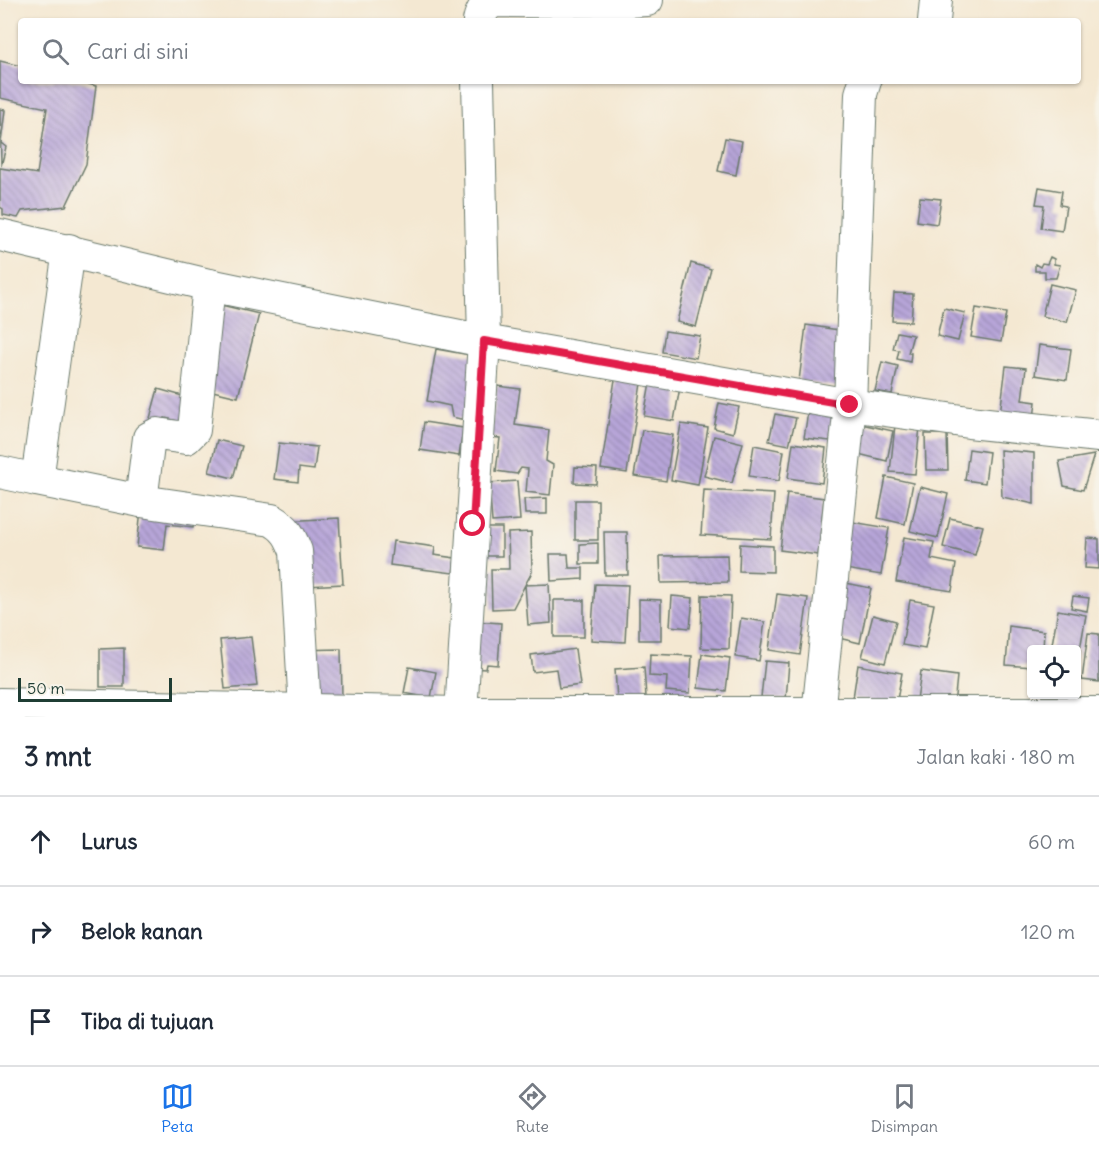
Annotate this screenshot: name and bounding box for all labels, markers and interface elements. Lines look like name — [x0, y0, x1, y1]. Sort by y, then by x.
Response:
search box — [18, 18, 1081, 84]
icon: search — [39, 35, 72, 68]
text: Cari di sini — [87, 37, 189, 65]
route end — [836, 391, 862, 417]
route start — [459, 510, 485, 536]
map controls — [1027, 645, 1081, 699]
button: locate — [1027, 645, 1081, 699]
scale bar — [18, 675, 172, 702]
text: 50 m — [27, 678, 65, 698]
text: 3 mnt — [24, 740, 91, 773]
text: Jalan kaki · 180 m — [916, 744, 1075, 769]
icon: ahead — [24, 825, 57, 858]
text: Lurus — [81, 827, 137, 855]
text: 60 m — [1028, 829, 1075, 854]
icon: right — [24, 915, 57, 948]
text: Belok kanan — [81, 917, 203, 945]
text: 120 m — [1021, 919, 1075, 944]
icon: arrive — [24, 1005, 57, 1038]
text: Tiba di tujuan — [81, 1007, 214, 1035]
tab: Peta — [161, 1080, 194, 1136]
tab: Rute — [516, 1080, 549, 1136]
tab: Disimpan — [871, 1080, 938, 1136]

